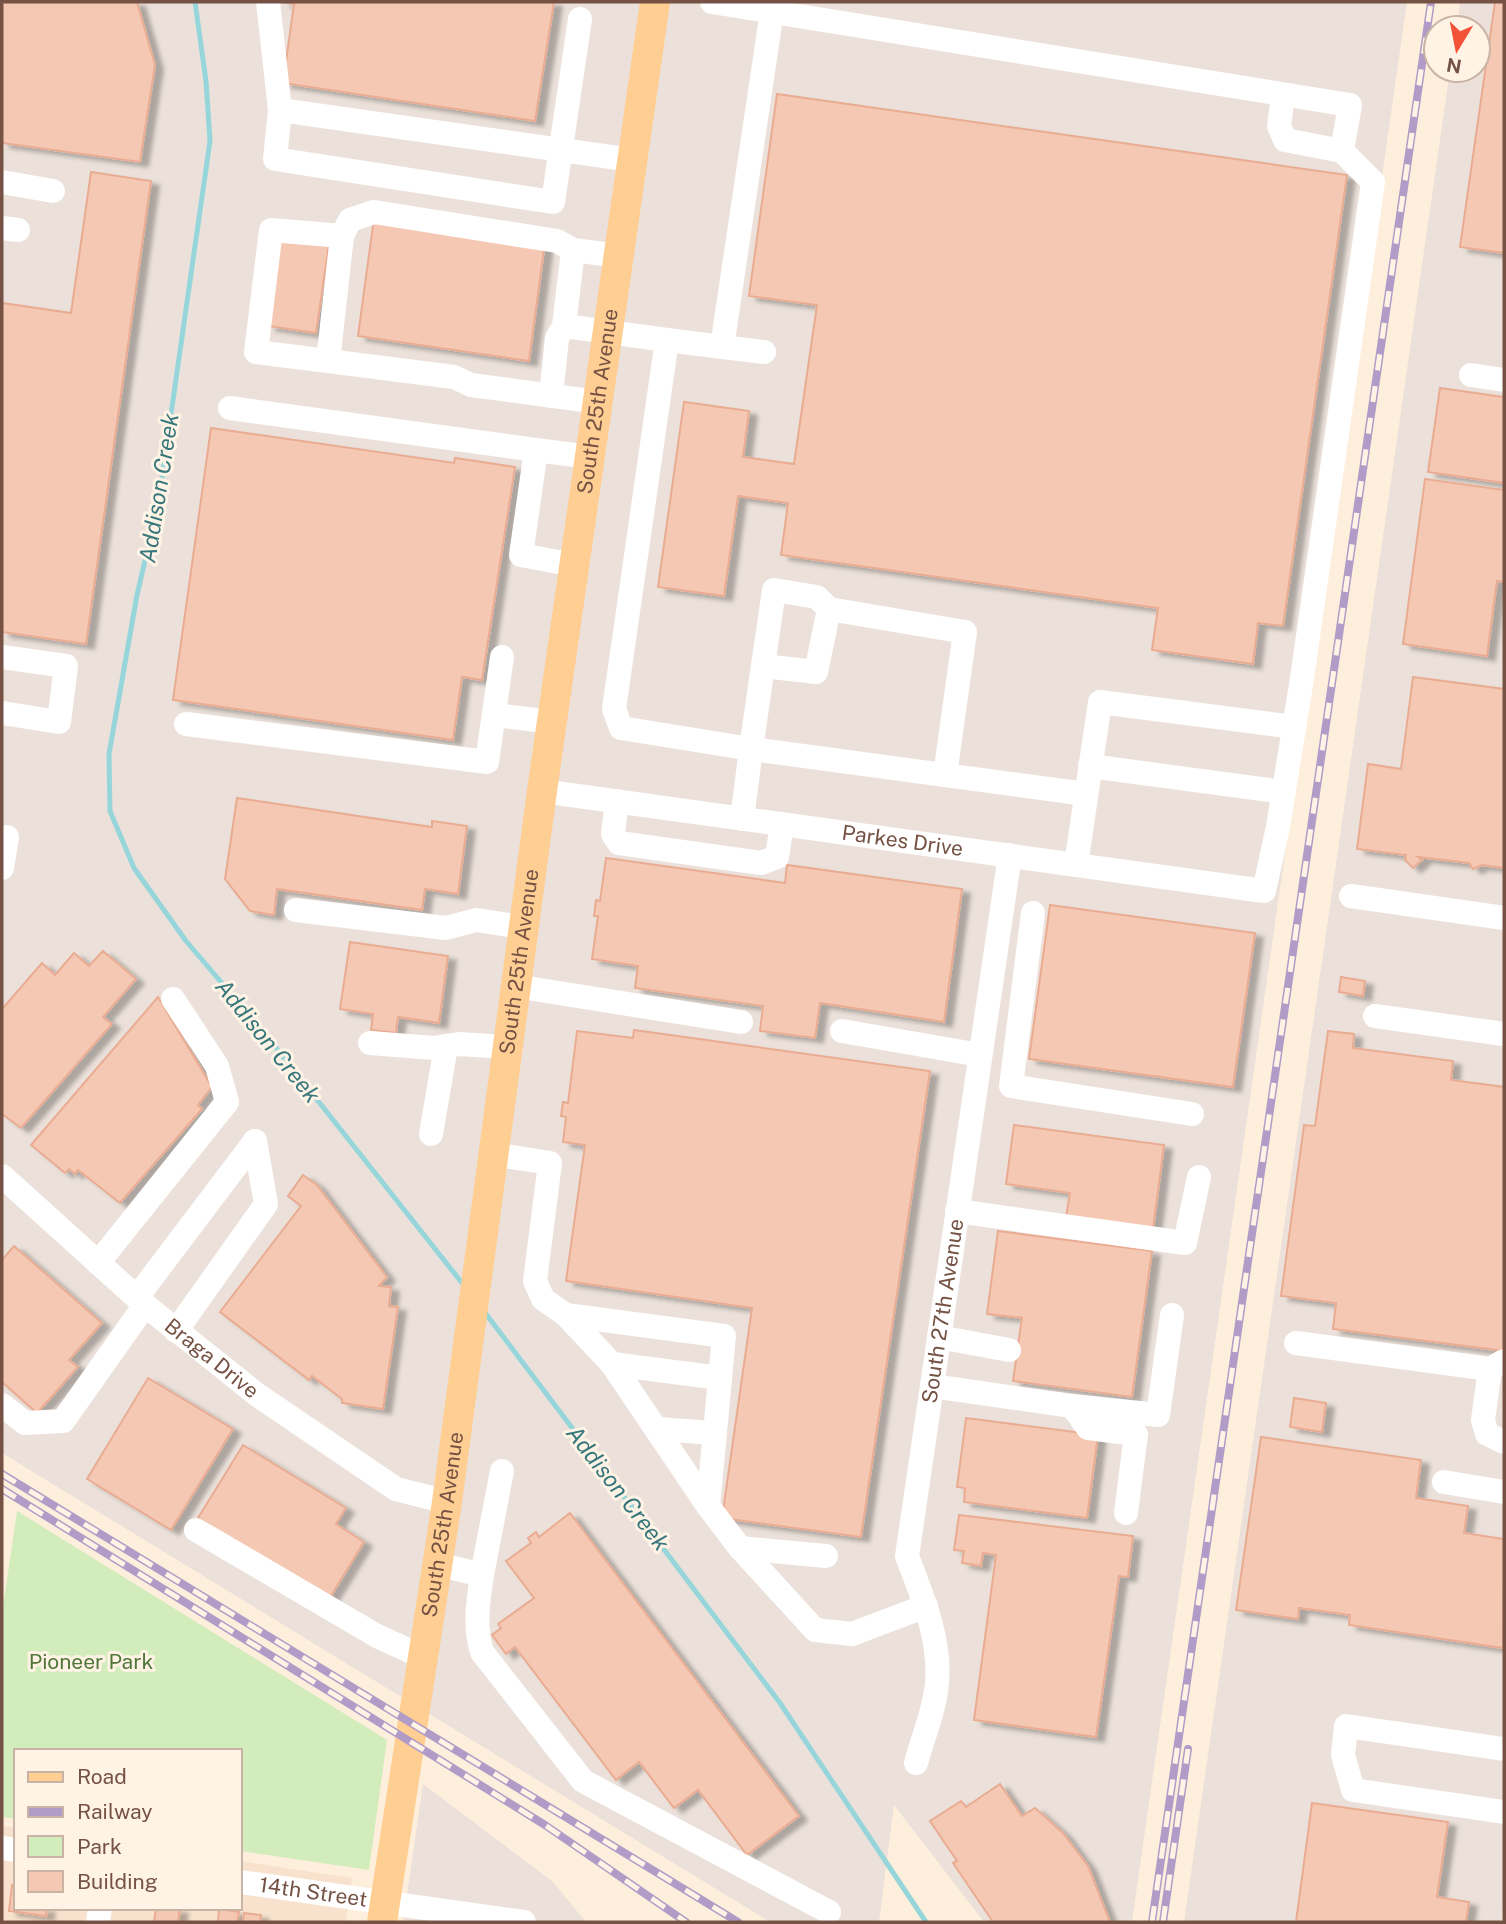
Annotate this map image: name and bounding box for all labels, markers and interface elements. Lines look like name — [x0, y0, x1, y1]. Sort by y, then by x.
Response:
north arrow — [1422, 14, 1492, 84]
text: N — [1445, 54, 1463, 78]
street label: South 25th Avenue — [572, 307, 623, 496]
water label: Addison Creek — [133, 411, 184, 565]
street label: Parkes Drive — [840, 820, 965, 861]
street label: South 25th Avenue — [494, 867, 543, 1056]
water label: Addison Creek — [210, 973, 327, 1108]
street label: South 27th Avenue — [917, 1217, 968, 1405]
street label: Braga Drive — [160, 1313, 264, 1403]
water label: Addison Creek — [561, 1420, 676, 1556]
street label: South 25th Avenue — [416, 1430, 468, 1619]
park label: Pioneer Park — [29, 1649, 153, 1674]
legend — [14, 1749, 242, 1910]
text: Road — [77, 1764, 127, 1789]
text: Railway — [77, 1799, 153, 1824]
text: Park — [77, 1834, 122, 1859]
text: Building — [77, 1869, 158, 1894]
street label: 14th Street — [258, 1872, 369, 1912]

